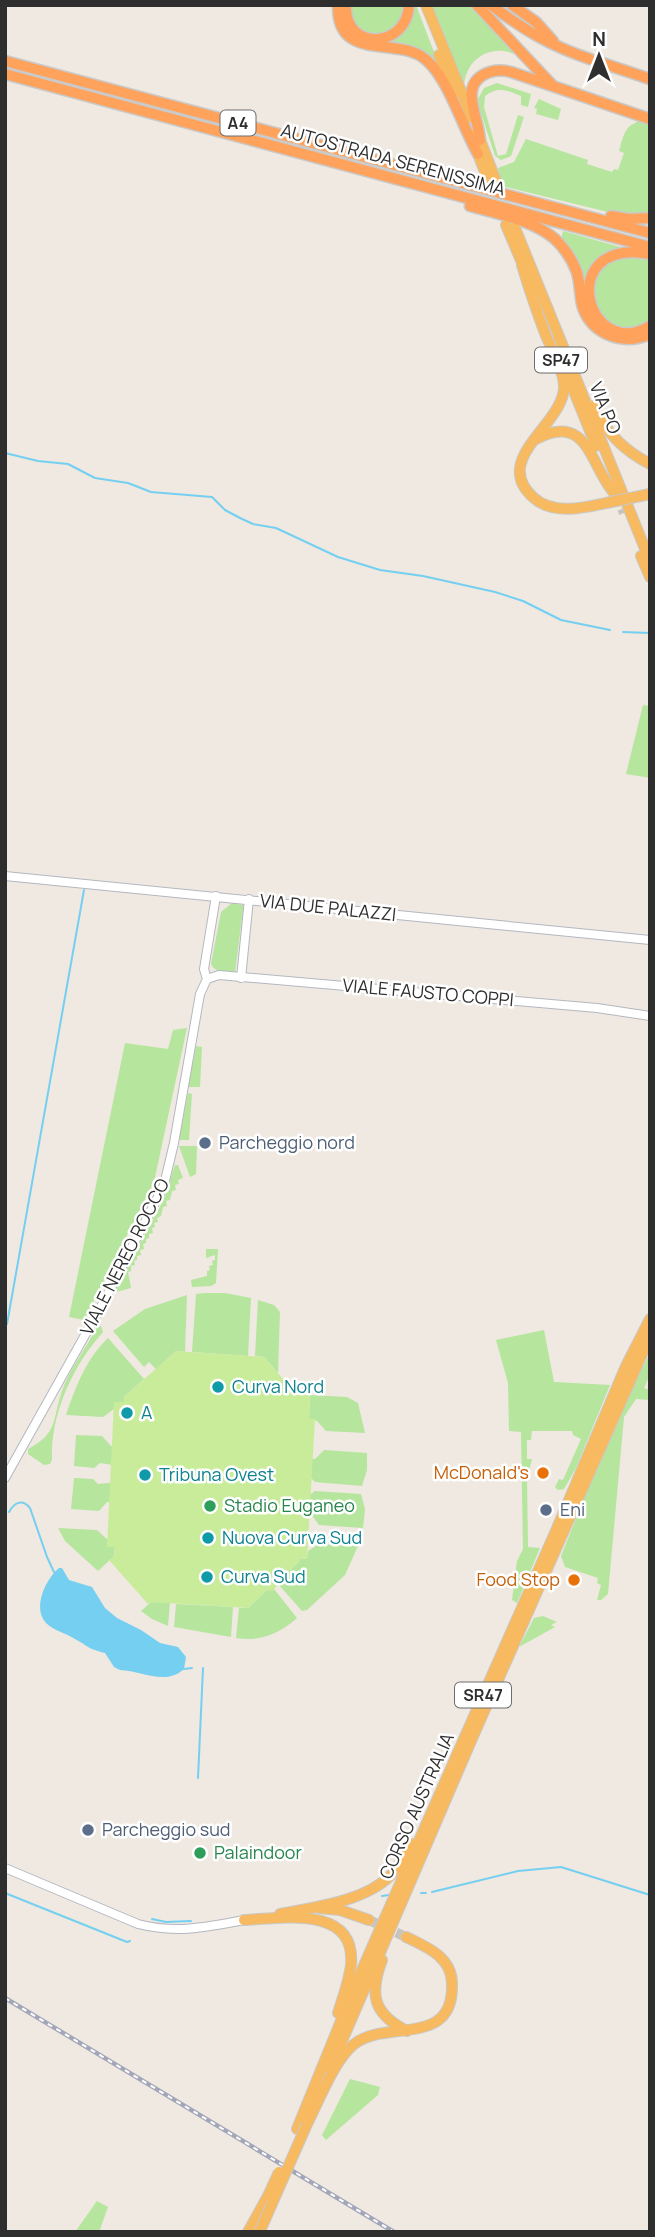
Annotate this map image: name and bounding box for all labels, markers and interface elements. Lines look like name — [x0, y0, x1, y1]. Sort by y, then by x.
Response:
north arrow — [564, 21, 634, 91]
text: N — [592, 26, 606, 52]
road number: A4 — [220, 111, 256, 136]
street label: AUTOSTRADA SERENISSIMA — [278, 117, 509, 201]
road number: SP47 — [535, 348, 587, 372]
street label: VIA PO — [585, 378, 627, 437]
street label: VIA DUE PALAZZI — [259, 888, 397, 926]
street label: VIALE FAUSTO COPPI — [341, 973, 515, 1011]
place label: Parcheggio nord — [219, 1130, 355, 1154]
marker: Parcheggio nord — [197, 1135, 213, 1151]
street label: VIALE NEREO ROCCO — [74, 1174, 174, 1339]
place label: Curva Nord — [232, 1374, 324, 1398]
marker: Curva Nord — [210, 1379, 226, 1395]
place label: A — [141, 1400, 153, 1424]
marker: A — [119, 1405, 135, 1421]
place label: McDonald's — [434, 1460, 529, 1484]
place label: Tribuna Ovest — [159, 1462, 274, 1486]
marker: McDonald's — [535, 1465, 551, 1481]
marker: Tribuna Ovest — [137, 1467, 153, 1483]
place label: Stadio Euganeo — [224, 1493, 355, 1517]
place label: Eni — [560, 1497, 585, 1521]
marker: Stadio Euganeo — [202, 1498, 218, 1514]
marker: Eni — [538, 1502, 554, 1518]
place label: Nuova Curva Sud — [222, 1525, 362, 1549]
marker: Nuova Curva Sud — [200, 1530, 216, 1546]
place label: Curva Sud — [221, 1564, 306, 1588]
place label: Food Stop — [476, 1567, 560, 1591]
marker: Curva Sud — [199, 1569, 215, 1585]
marker: Food Stop — [566, 1572, 582, 1588]
road number: SR47 — [455, 1682, 511, 1708]
street label: CORSO AUSTRALIA — [373, 1728, 459, 1882]
place label: Parcheggio sud — [102, 1817, 231, 1841]
marker: Parcheggio sud — [80, 1822, 96, 1838]
place label: Palaindoor — [214, 1840, 302, 1864]
marker: Palaindoor — [192, 1845, 208, 1861]

